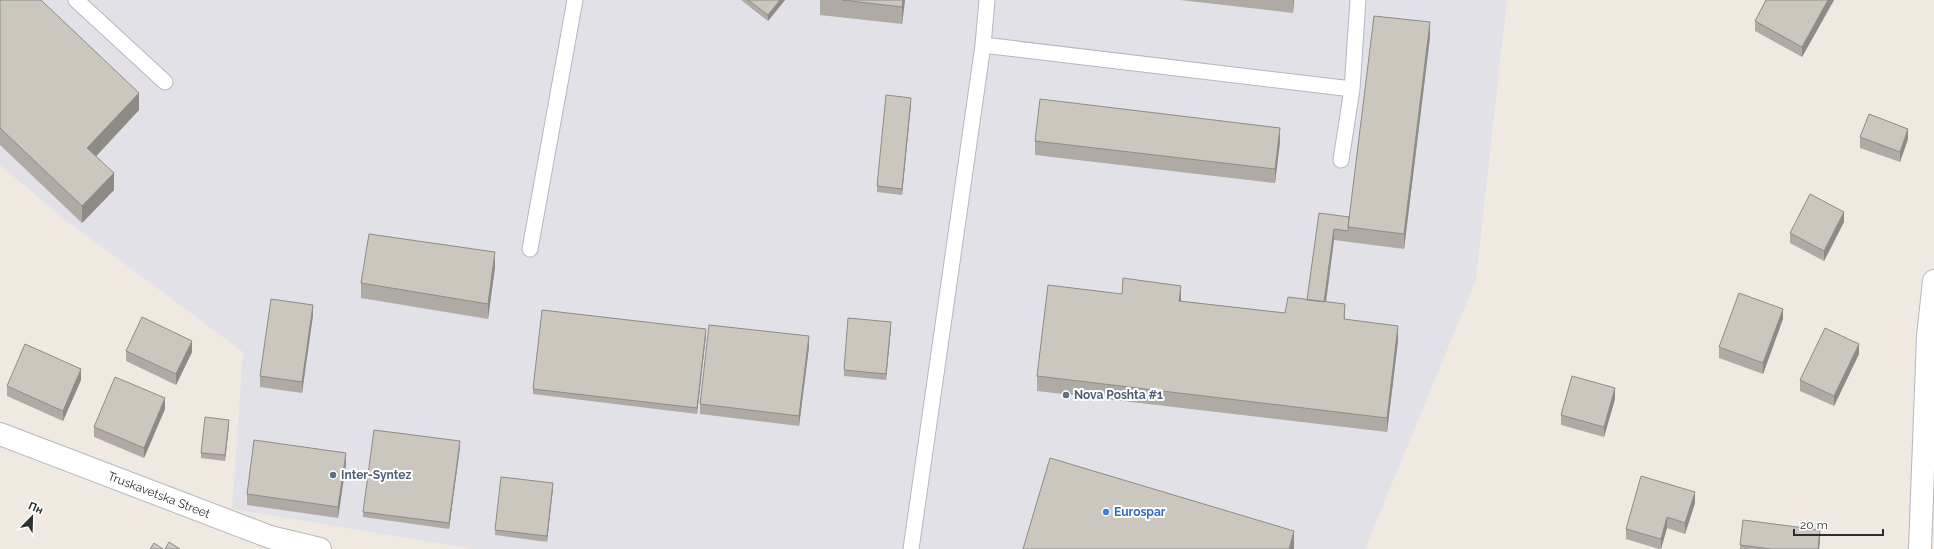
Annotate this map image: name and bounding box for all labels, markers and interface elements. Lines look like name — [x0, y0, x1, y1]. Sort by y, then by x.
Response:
place label: Nova Poshta #1 — [1074, 388, 1163, 402]
marker: Nova Poshta #1 — [1061, 390, 1071, 400]
place label: Inter-Syntez — [341, 468, 411, 482]
street label: Truskavetska Street — [106, 469, 212, 521]
marker: Inter-Syntez — [328, 470, 338, 480]
north arrow — [12, 497, 52, 537]
text: Пн — [26, 499, 45, 517]
place label: Eurospar — [1114, 505, 1166, 519]
marker: Eurospar — [1101, 507, 1111, 517]
scale bar — [1794, 511, 1883, 537]
text: 20 m — [1800, 518, 1828, 532]

